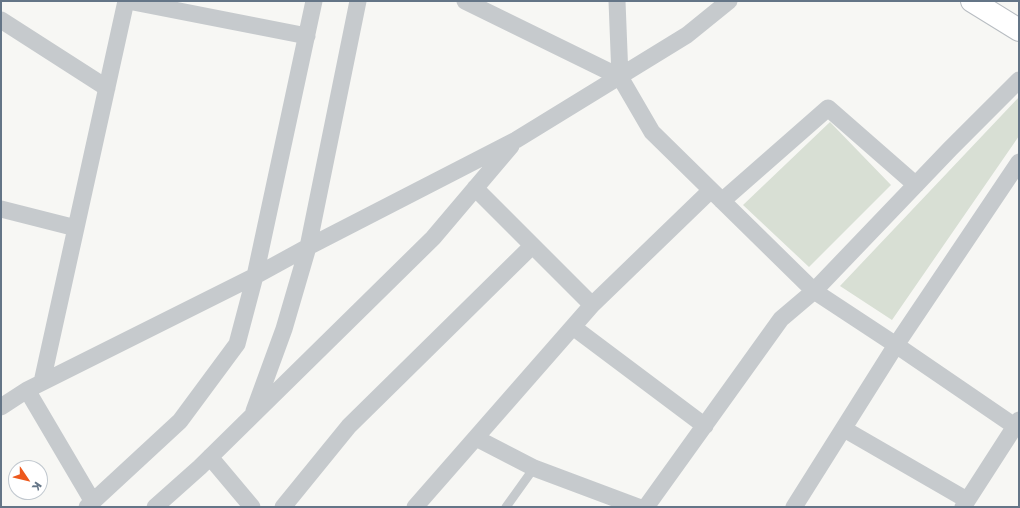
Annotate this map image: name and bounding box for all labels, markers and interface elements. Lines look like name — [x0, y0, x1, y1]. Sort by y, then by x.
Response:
north arrow — [8, 460, 48, 500]
text: K — [30, 480, 45, 494]

